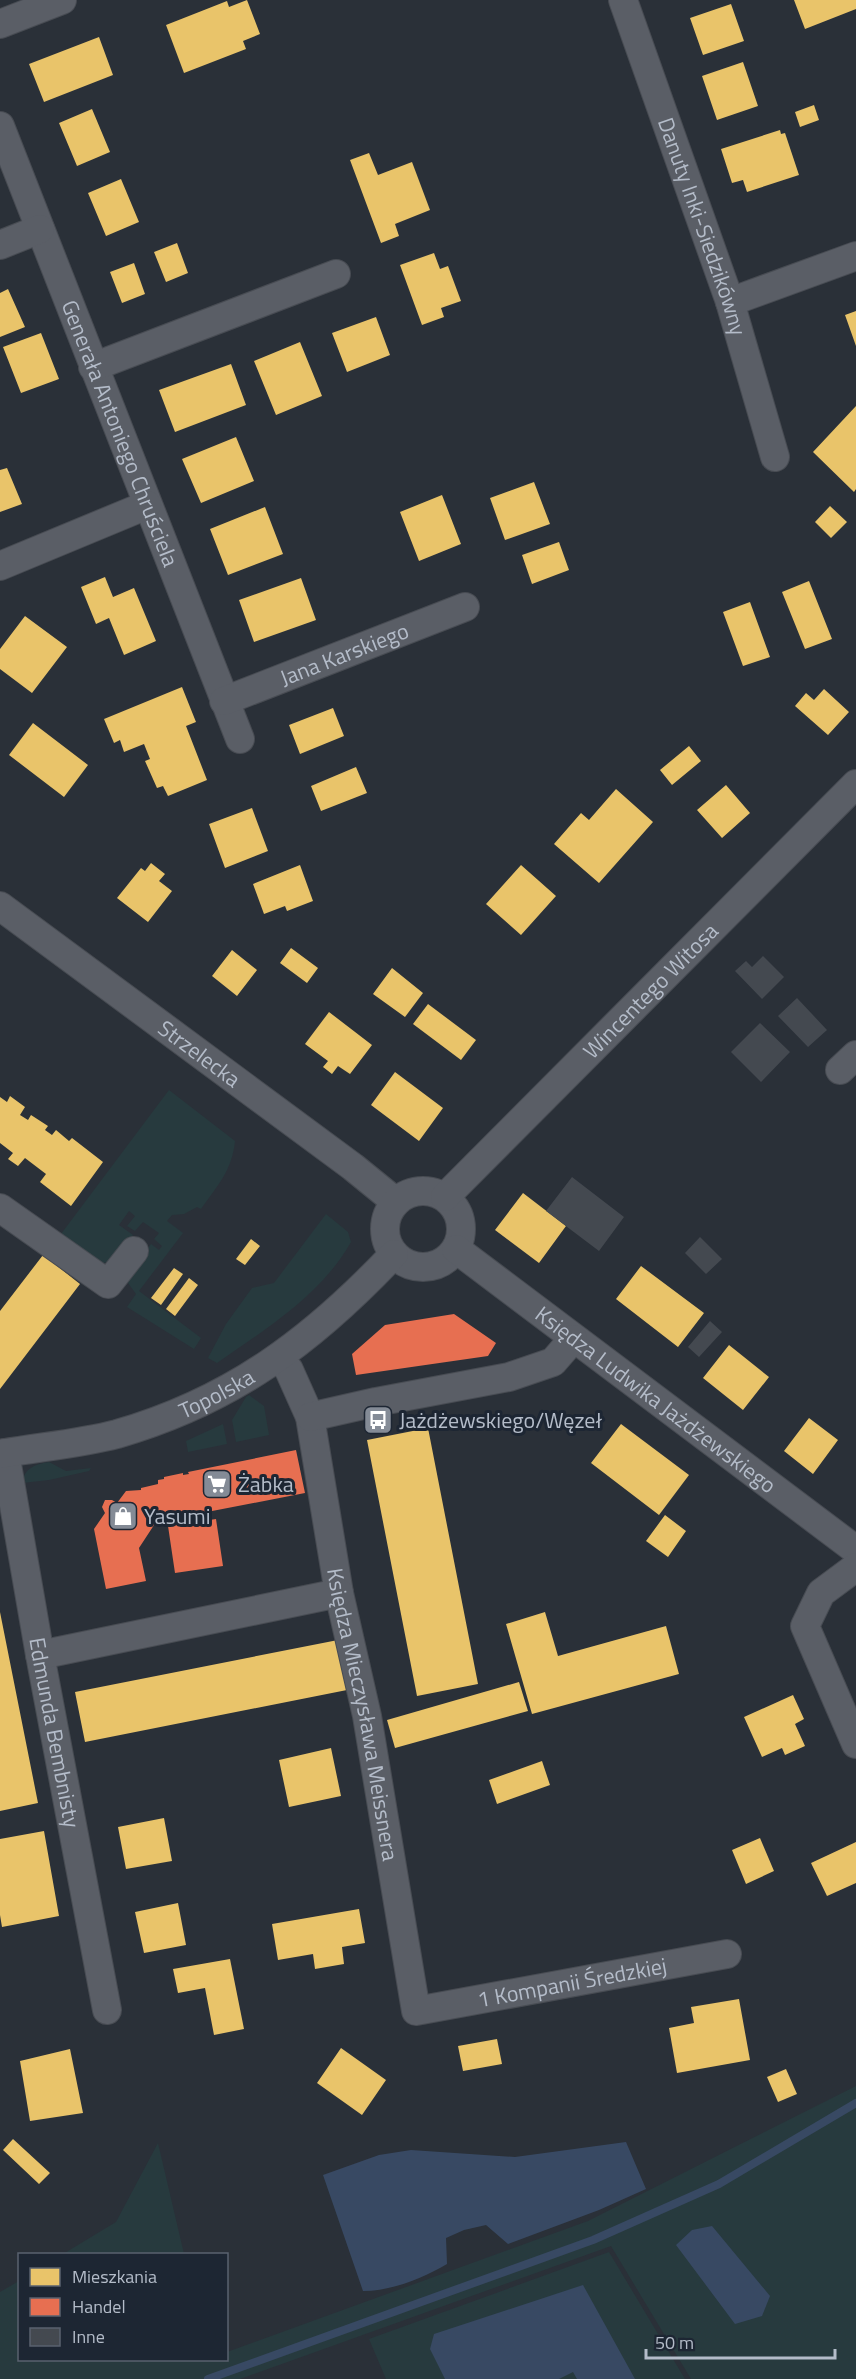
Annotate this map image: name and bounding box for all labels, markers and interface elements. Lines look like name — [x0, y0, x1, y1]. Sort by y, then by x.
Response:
street label: Danuty Inki-Siedzikówny — [649, 113, 756, 340]
street label: Generała Antoniego Chruściela — [53, 295, 188, 572]
street label: Jana Karskiego — [275, 614, 414, 695]
street label: Wincentego Witosa — [575, 915, 726, 1067]
street label: Strzelecka — [151, 1011, 248, 1095]
street label: Księdza Ludwika Jażdżewskiego — [528, 1297, 784, 1501]
street label: Topolska — [173, 1360, 261, 1427]
place label: Jażdżewskiego/Węzeł — [399, 1403, 602, 1437]
bus stop icon: Jażdżewskiego/Węzeł — [362, 1404, 394, 1436]
place label: Żabka — [238, 1467, 294, 1501]
supermarket icon: Żabka — [201, 1468, 233, 1500]
place label: Yasumi — [144, 1499, 211, 1533]
shop icon: Yasumi — [107, 1500, 139, 1532]
street label: Księdza Mieczysława Meissnera — [318, 1565, 408, 1863]
street label: Edmunda Bembnisty — [20, 1635, 89, 1831]
street label: 1 Kompanii Średzkiej — [475, 1948, 669, 2016]
legend — [18, 2253, 228, 2361]
text: Mieszkania — [72, 2263, 157, 2290]
text: Handel — [72, 2293, 126, 2320]
scale bar — [646, 2322, 835, 2360]
text: Inne — [72, 2323, 105, 2350]
text: 50 m — [655, 2329, 694, 2356]

